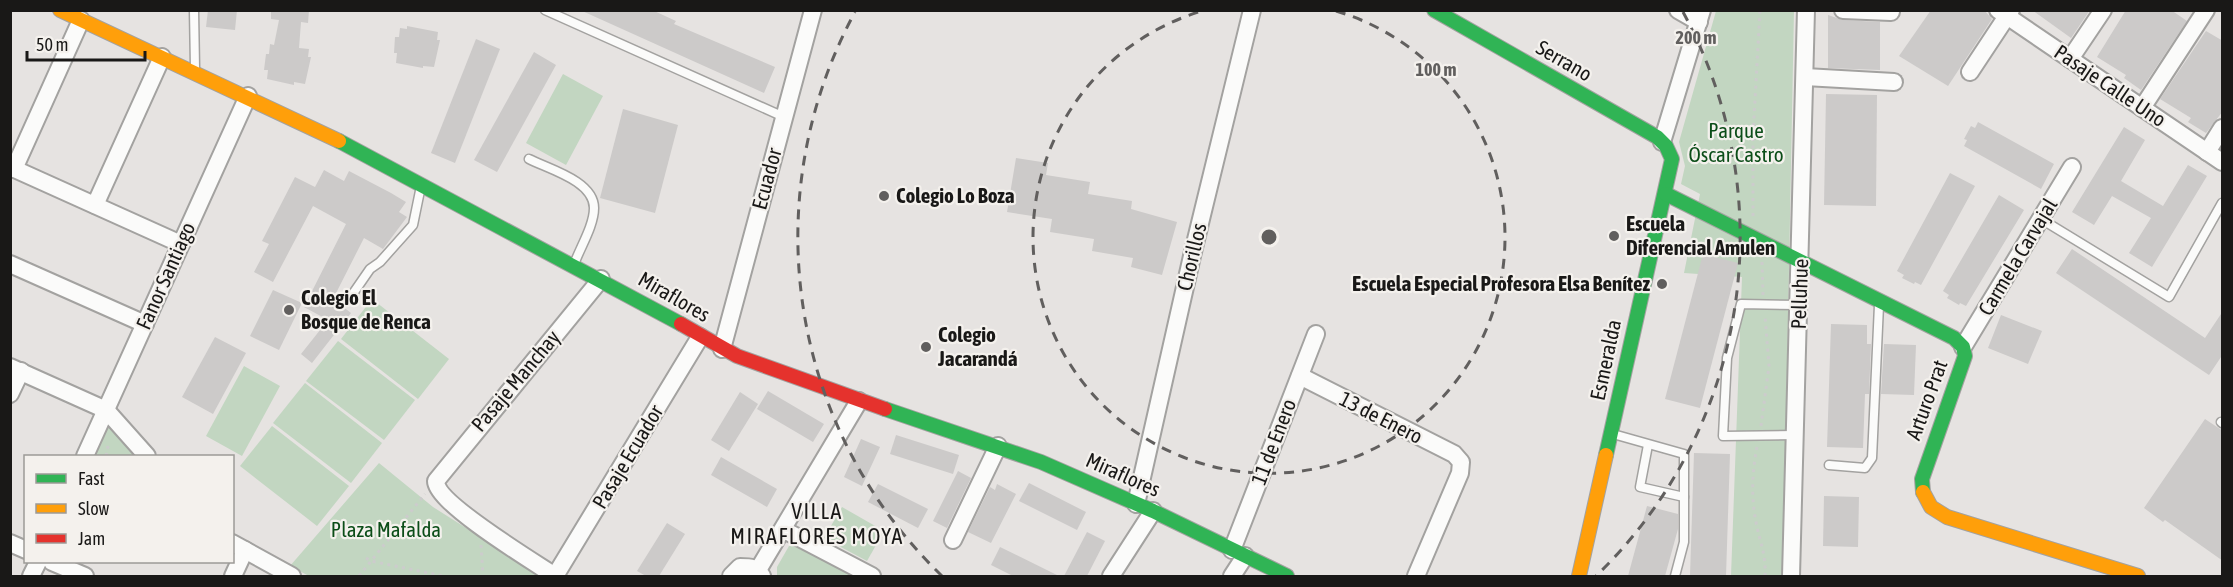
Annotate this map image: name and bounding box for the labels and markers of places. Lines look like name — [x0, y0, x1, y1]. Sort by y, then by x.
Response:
place label: Colegio Lo Boza — [896, 183, 1015, 207]
marker: Colegio Lo Boza — [877, 189, 891, 203]
place label: Escuela Diferencial Amulen — [1626, 211, 1775, 259]
centre of rings — [1259, 227, 1279, 247]
marker: Escuela Diferencial Amulen — [1607, 229, 1621, 243]
place label: Escuela Especial Profesora Elsa Benítez — [1352, 271, 1650, 295]
marker: Escuela Especial Profesora Elsa Benítez — [1655, 277, 1669, 291]
place label: Colegio El Bosque de Renca — [301, 285, 431, 333]
marker: Colegio El Bosque de Renca — [282, 303, 296, 317]
place label: Colegio Jacarandá — [937, 322, 1018, 370]
marker: Colegio Jacarandá — [919, 340, 933, 354]

